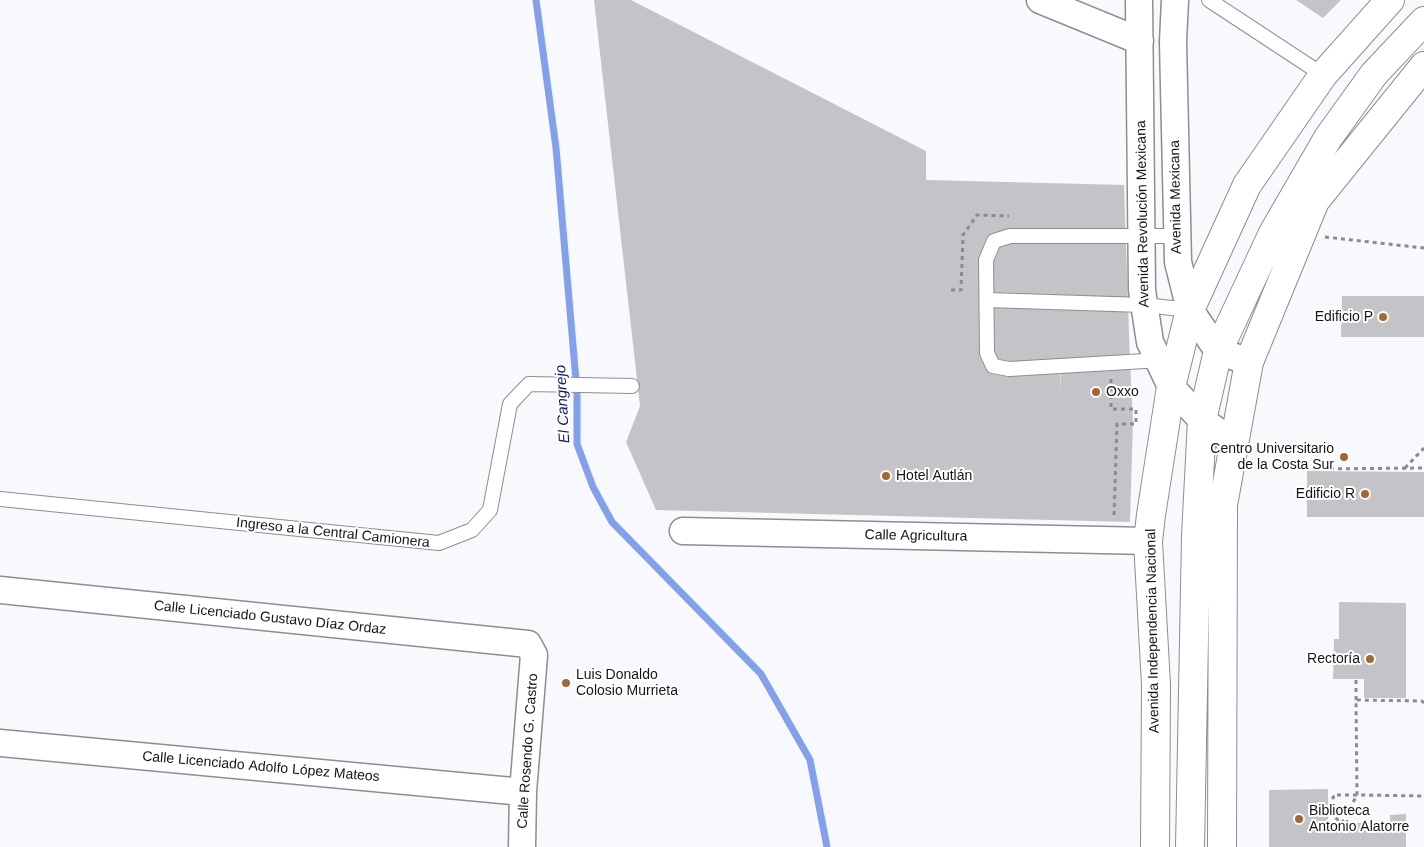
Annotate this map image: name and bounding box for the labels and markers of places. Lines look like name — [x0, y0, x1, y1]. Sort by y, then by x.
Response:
place label: Edificio P — [1315, 309, 1373, 325]
marker: Edificio P — [1377, 311, 1389, 323]
place label: Oxxo — [1106, 384, 1139, 400]
marker: Oxxo — [1090, 386, 1102, 398]
place label: Centro Universitario de la Costa Sur — [1210, 441, 1334, 474]
marker: Centro Universitario de la Costa Sur — [1338, 451, 1350, 463]
place label: Hotel Autlán — [896, 468, 972, 484]
marker: Hotel Autlán — [880, 470, 892, 482]
place label: Edificio R — [1296, 486, 1355, 502]
marker: Edificio R — [1359, 488, 1371, 500]
place label: Rectoría — [1307, 651, 1360, 667]
marker: Rectoría — [1364, 653, 1376, 665]
place label: Luis Donaldo Colosio Murrieta — [576, 667, 678, 700]
marker: Luis Donaldo Colosio Murrieta — [560, 677, 572, 689]
place label: Biblioteca Antonio Alatorre — [1309, 803, 1409, 836]
marker: Biblioteca Antonio Alatorre — [1293, 813, 1305, 825]

